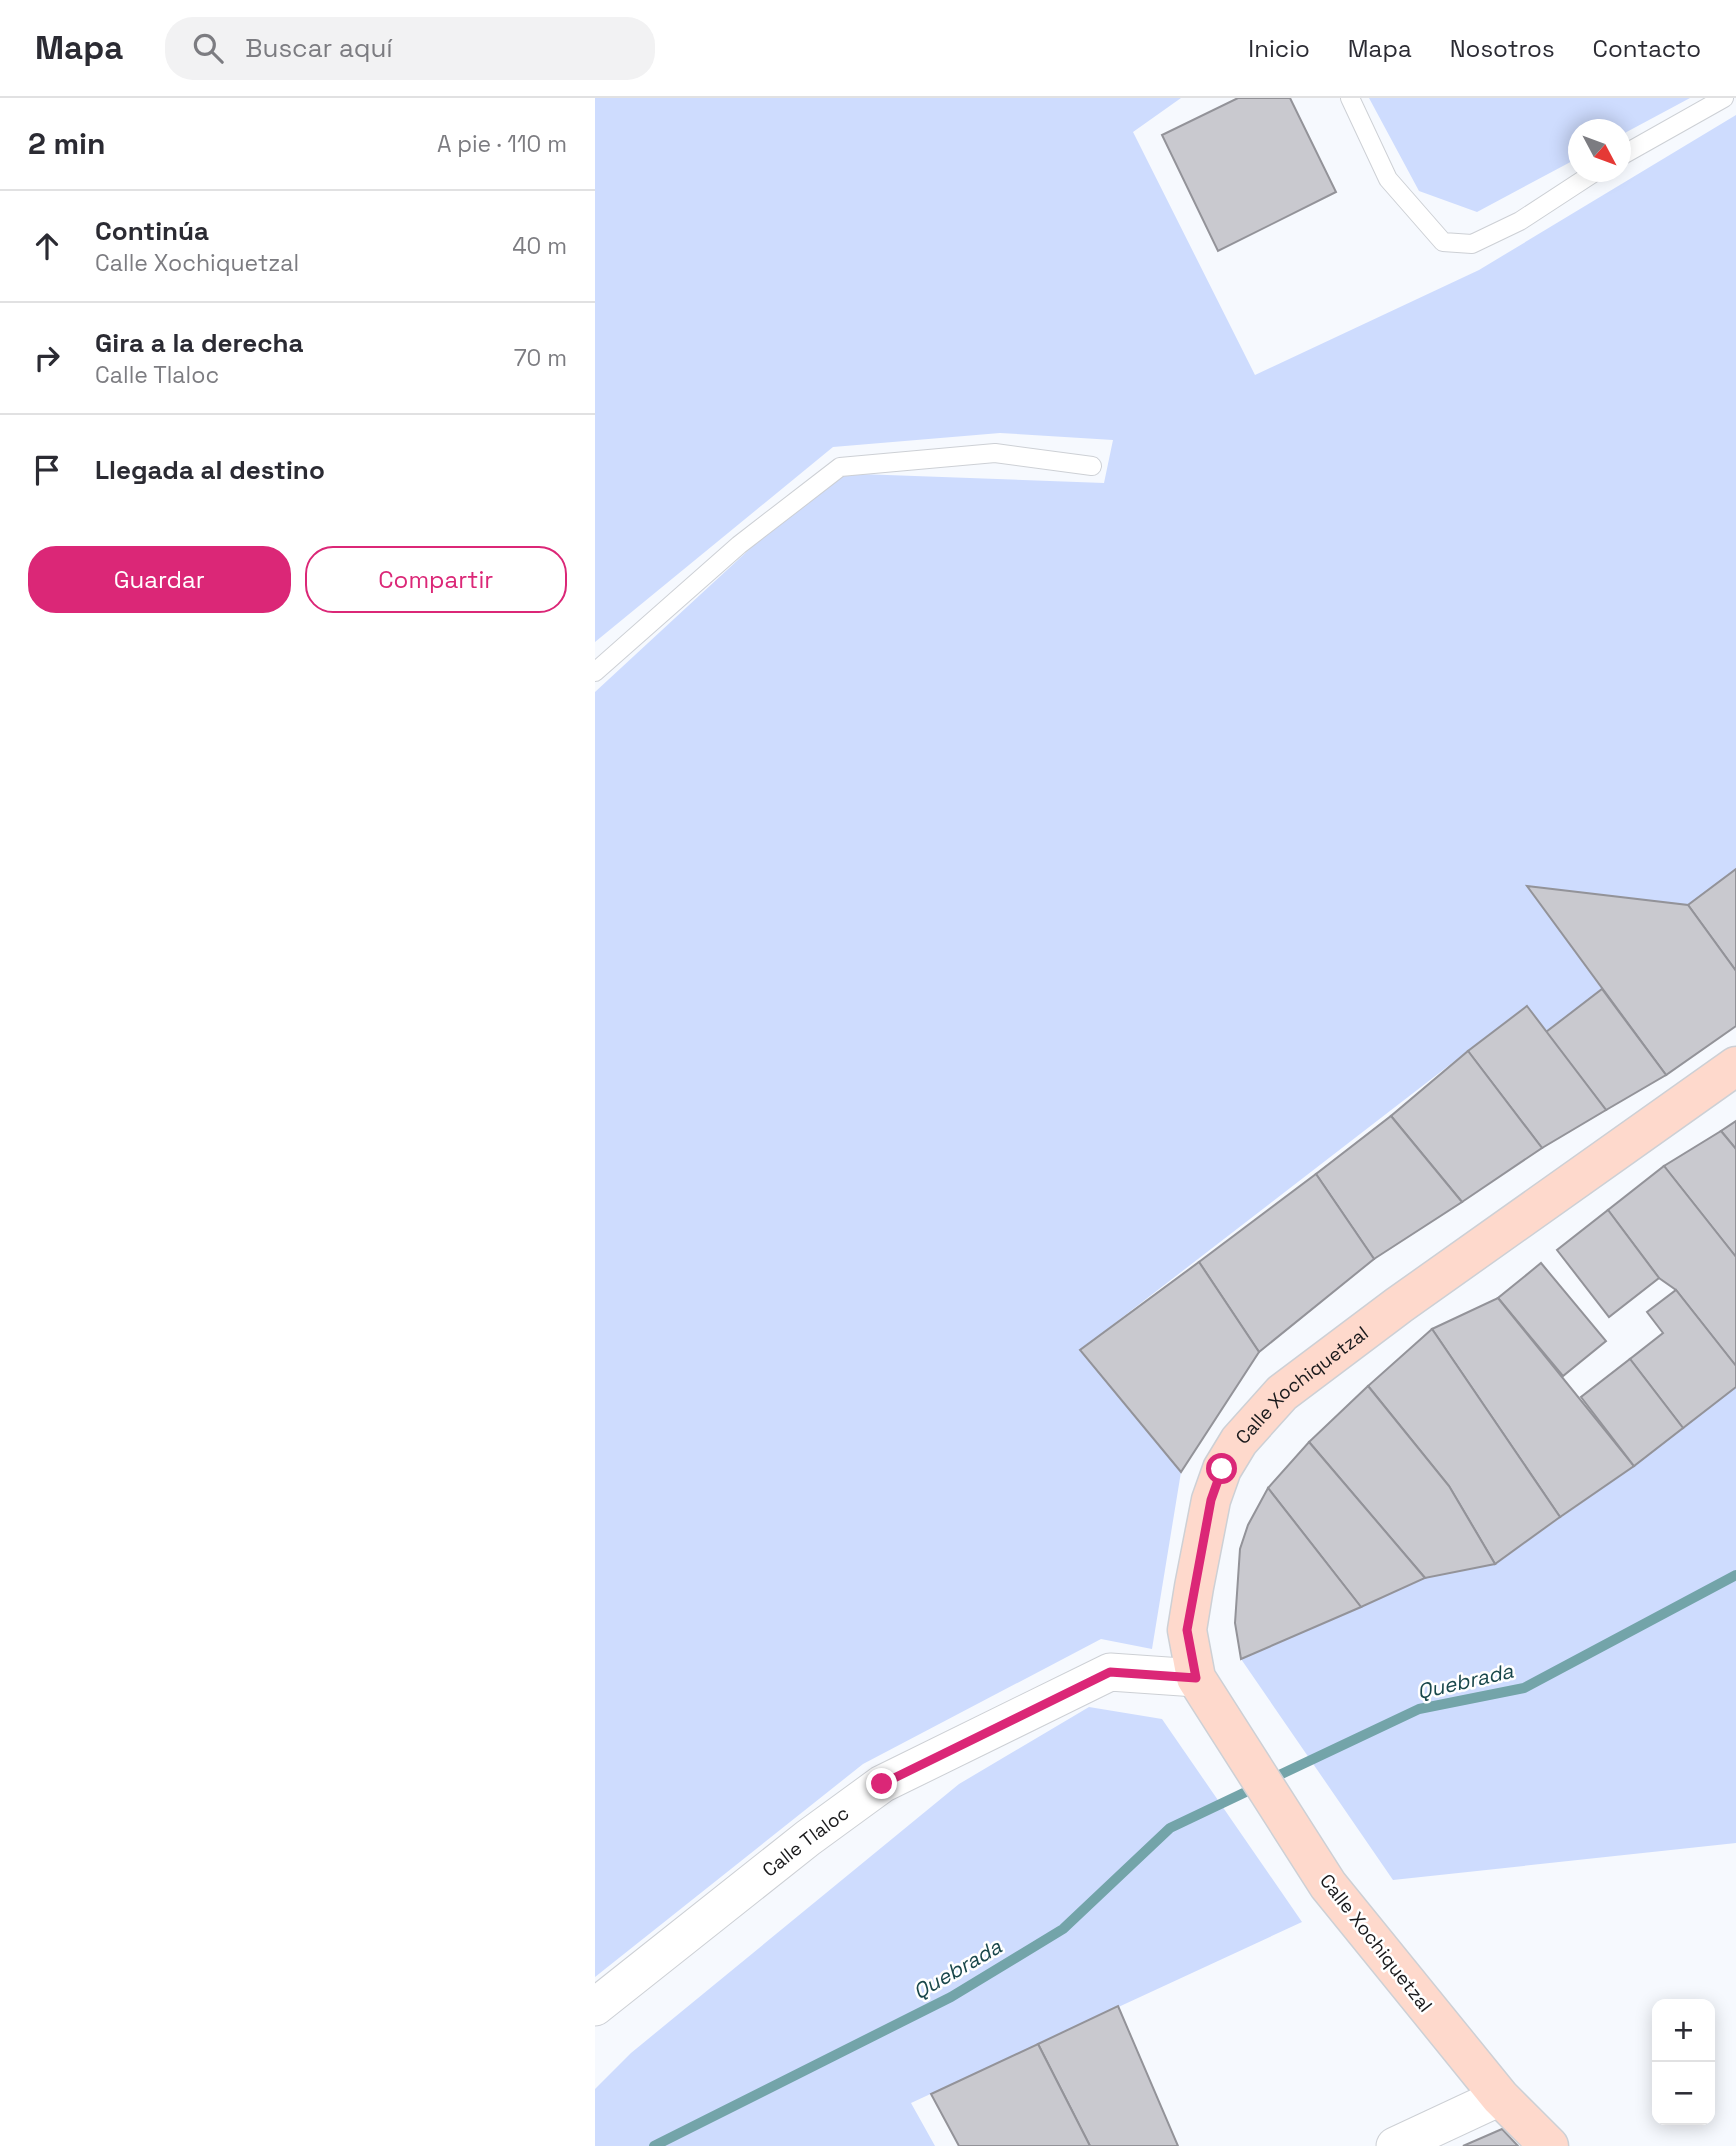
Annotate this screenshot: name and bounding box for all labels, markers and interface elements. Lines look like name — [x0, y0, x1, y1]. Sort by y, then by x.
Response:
search box — [165, 17, 655, 80]
text: Mapa — [35, 27, 123, 69]
icon: search — [189, 29, 227, 67]
text: Buscar aquí — [245, 31, 393, 65]
text: Inicio — [1248, 33, 1310, 64]
text: Mapa — [1348, 33, 1412, 64]
text: Nosotros — [1450, 33, 1555, 64]
text: Contacto — [1593, 33, 1701, 64]
north arrow — [1568, 119, 1631, 182]
text: 2 min — [28, 124, 106, 163]
text: A pie · 110 m — [437, 129, 567, 159]
text: Continúa — [95, 214, 209, 248]
icon: ahead — [28, 227, 66, 265]
text: 40 m — [512, 231, 567, 261]
text: Calle Xochiquetzal — [95, 248, 299, 278]
text: Gira a la derecha — [95, 326, 304, 360]
icon: right — [28, 339, 66, 377]
text: 70 m — [514, 343, 567, 373]
text: Calle Tlaloc — [95, 360, 219, 390]
icon: arrive — [28, 451, 66, 489]
text: Llegada al destino — [95, 453, 325, 487]
button: Guardar — [28, 546, 291, 613]
button: Compartir — [305, 546, 567, 613]
street label: Calle Xochiquetzal — [1230, 1320, 1373, 1449]
route start — [1206, 1453, 1237, 1484]
water label: Quebrada — [1414, 1657, 1517, 1705]
route end — [866, 1768, 897, 1799]
street label: Calle Tlaloc — [757, 1800, 854, 1882]
street label: Calle Xochiquetzal — [1314, 1869, 1438, 2017]
water label: Quebrada — [908, 1932, 1007, 2005]
map controls — [1652, 1999, 1715, 2125]
button: + — [1652, 1999, 1715, 2062]
button: − — [1652, 2062, 1715, 2125]

